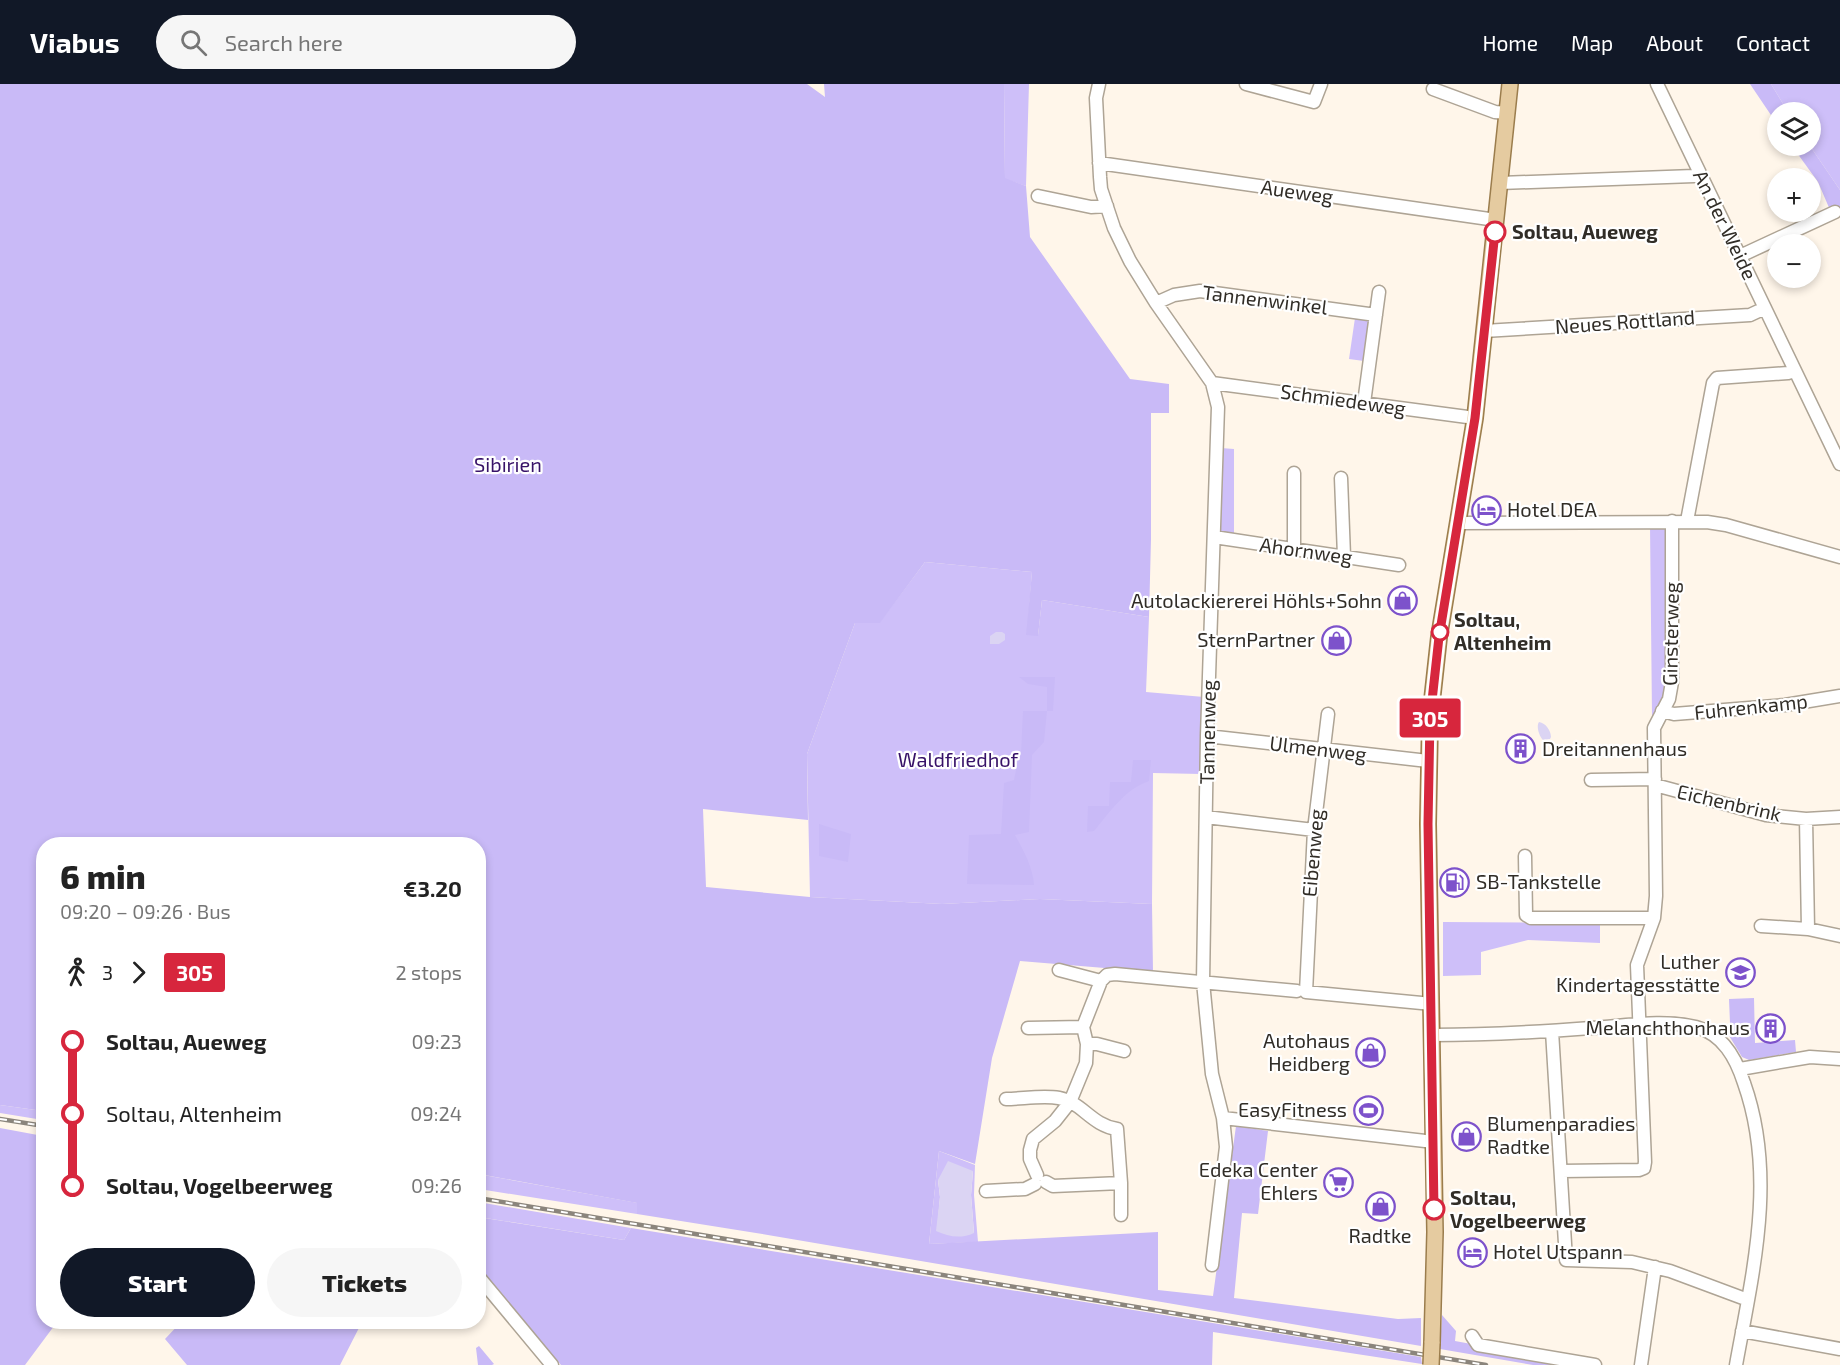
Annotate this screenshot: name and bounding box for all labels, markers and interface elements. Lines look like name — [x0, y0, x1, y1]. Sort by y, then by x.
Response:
search box — [156, 15, 576, 69]
text: Viabus — [30, 25, 120, 59]
icon: search — [177, 26, 210, 59]
text: Search here — [225, 29, 343, 55]
text: Home — [1482, 30, 1538, 55]
text: Map — [1571, 30, 1613, 55]
text: About — [1646, 30, 1703, 55]
text: Contact — [1736, 30, 1810, 55]
map controls — [1767, 102, 1821, 288]
button: layers — [1767, 102, 1821, 156]
street label: An der Weide — [1689, 166, 1763, 283]
button: + — [1767, 168, 1821, 222]
street label: Aueweg — [1259, 174, 1335, 208]
place label: Soltau, Aueweg — [1512, 219, 1658, 243]
marker: Soltau, Aueweg — [1484, 221, 1506, 243]
button: − — [1767, 234, 1821, 288]
street label: Tannenwinkel — [1201, 279, 1329, 319]
street label: Neues Rottland — [1554, 304, 1696, 338]
street label: Schmiedeweg — [1279, 378, 1407, 420]
park label: Sibirien — [474, 452, 542, 476]
hotel icon: Hotel DEA — [1470, 494, 1502, 526]
place label: Hotel DEA — [1507, 497, 1597, 521]
street label: Ahornweg — [1258, 532, 1354, 568]
street label: Ginsterweg — [1657, 582, 1683, 686]
shop icon: Autolackiererei Höhls+Sohn — [1387, 585, 1419, 617]
place label: Autolackiererei Höhls+Sohn — [1131, 588, 1382, 612]
place label: Soltau, Altenheim — [1454, 607, 1551, 654]
marker: Soltau, Altenheim — [1431, 623, 1449, 641]
shop icon: SternPartner — [1320, 624, 1352, 656]
place label: SternPartner — [1197, 627, 1315, 651]
street label: Tannenweg — [1194, 679, 1220, 785]
street label: Fuhrenkamp — [1693, 688, 1809, 724]
line badge: 305 — [1396, 698, 1464, 738]
text: 305 — [1412, 706, 1448, 731]
street label: Ulmenweg — [1268, 730, 1368, 766]
building icon: Dreitannenhaus — [1505, 733, 1537, 765]
place label: Dreitannenhaus — [1542, 736, 1687, 760]
park label: Waldfriedhof — [898, 747, 1019, 771]
street label: Eichenbrink — [1675, 778, 1784, 826]
street label: Eibenweg — [1296, 808, 1328, 898]
text: 6 min — [60, 856, 146, 896]
fuel station icon: SB-Tankstelle — [1439, 866, 1471, 898]
place label: SB-Tankstelle — [1476, 869, 1601, 893]
text: €3.20 — [403, 875, 462, 901]
text: 09:20 – 09:26 · Bus — [60, 899, 231, 923]
place label: Luther Kindertagesstätte — [1556, 949, 1720, 996]
icon: walk — [60, 956, 93, 989]
icon: forward — [122, 956, 155, 989]
school or university icon: Luther Kindertagesstätte — [1725, 957, 1757, 989]
text: 3 — [102, 960, 113, 984]
text: 305 — [176, 960, 213, 985]
text: 2 stops — [395, 960, 462, 984]
building icon: Melanchthonhaus — [1755, 1012, 1787, 1044]
place label: Melanchthonhaus — [1585, 1015, 1750, 1039]
text: Soltau, Aueweg — [106, 1028, 267, 1054]
place label: Autohaus Heidberg — [1263, 1028, 1350, 1075]
text: 09:23 — [411, 1029, 462, 1053]
shop icon: Autohaus Heidberg — [1355, 1036, 1387, 1068]
sports icon: EasyFitness — [1352, 1094, 1384, 1126]
place label: EasyFitness — [1238, 1097, 1347, 1121]
text: Soltau, Altenheim — [106, 1100, 282, 1126]
text: 09:24 — [410, 1101, 462, 1125]
place label: Blumenparadies Radtke — [1487, 1111, 1636, 1158]
shop icon: Blumenparadies Radtke — [1450, 1120, 1482, 1152]
place label: Edeka Center Ehlers — [1199, 1157, 1318, 1204]
supermarket icon: Edeka Center Ehlers — [1323, 1166, 1355, 1198]
text: Soltau, Vogelbeerweg — [106, 1172, 333, 1198]
text: 09:26 — [411, 1173, 462, 1197]
place label: Soltau, Vogelbeerweg — [1450, 1185, 1586, 1232]
shop icon: Radtke — [1364, 1190, 1396, 1222]
marker: Soltau, Vogelbeerweg — [1423, 1198, 1445, 1220]
place label: Radtke — [1348, 1223, 1412, 1247]
hotel icon: Hotel Utspann — [1456, 1236, 1488, 1268]
place label: Hotel Utspann — [1493, 1239, 1623, 1263]
button: Start — [60, 1248, 255, 1317]
button: Tickets — [267, 1248, 462, 1317]

